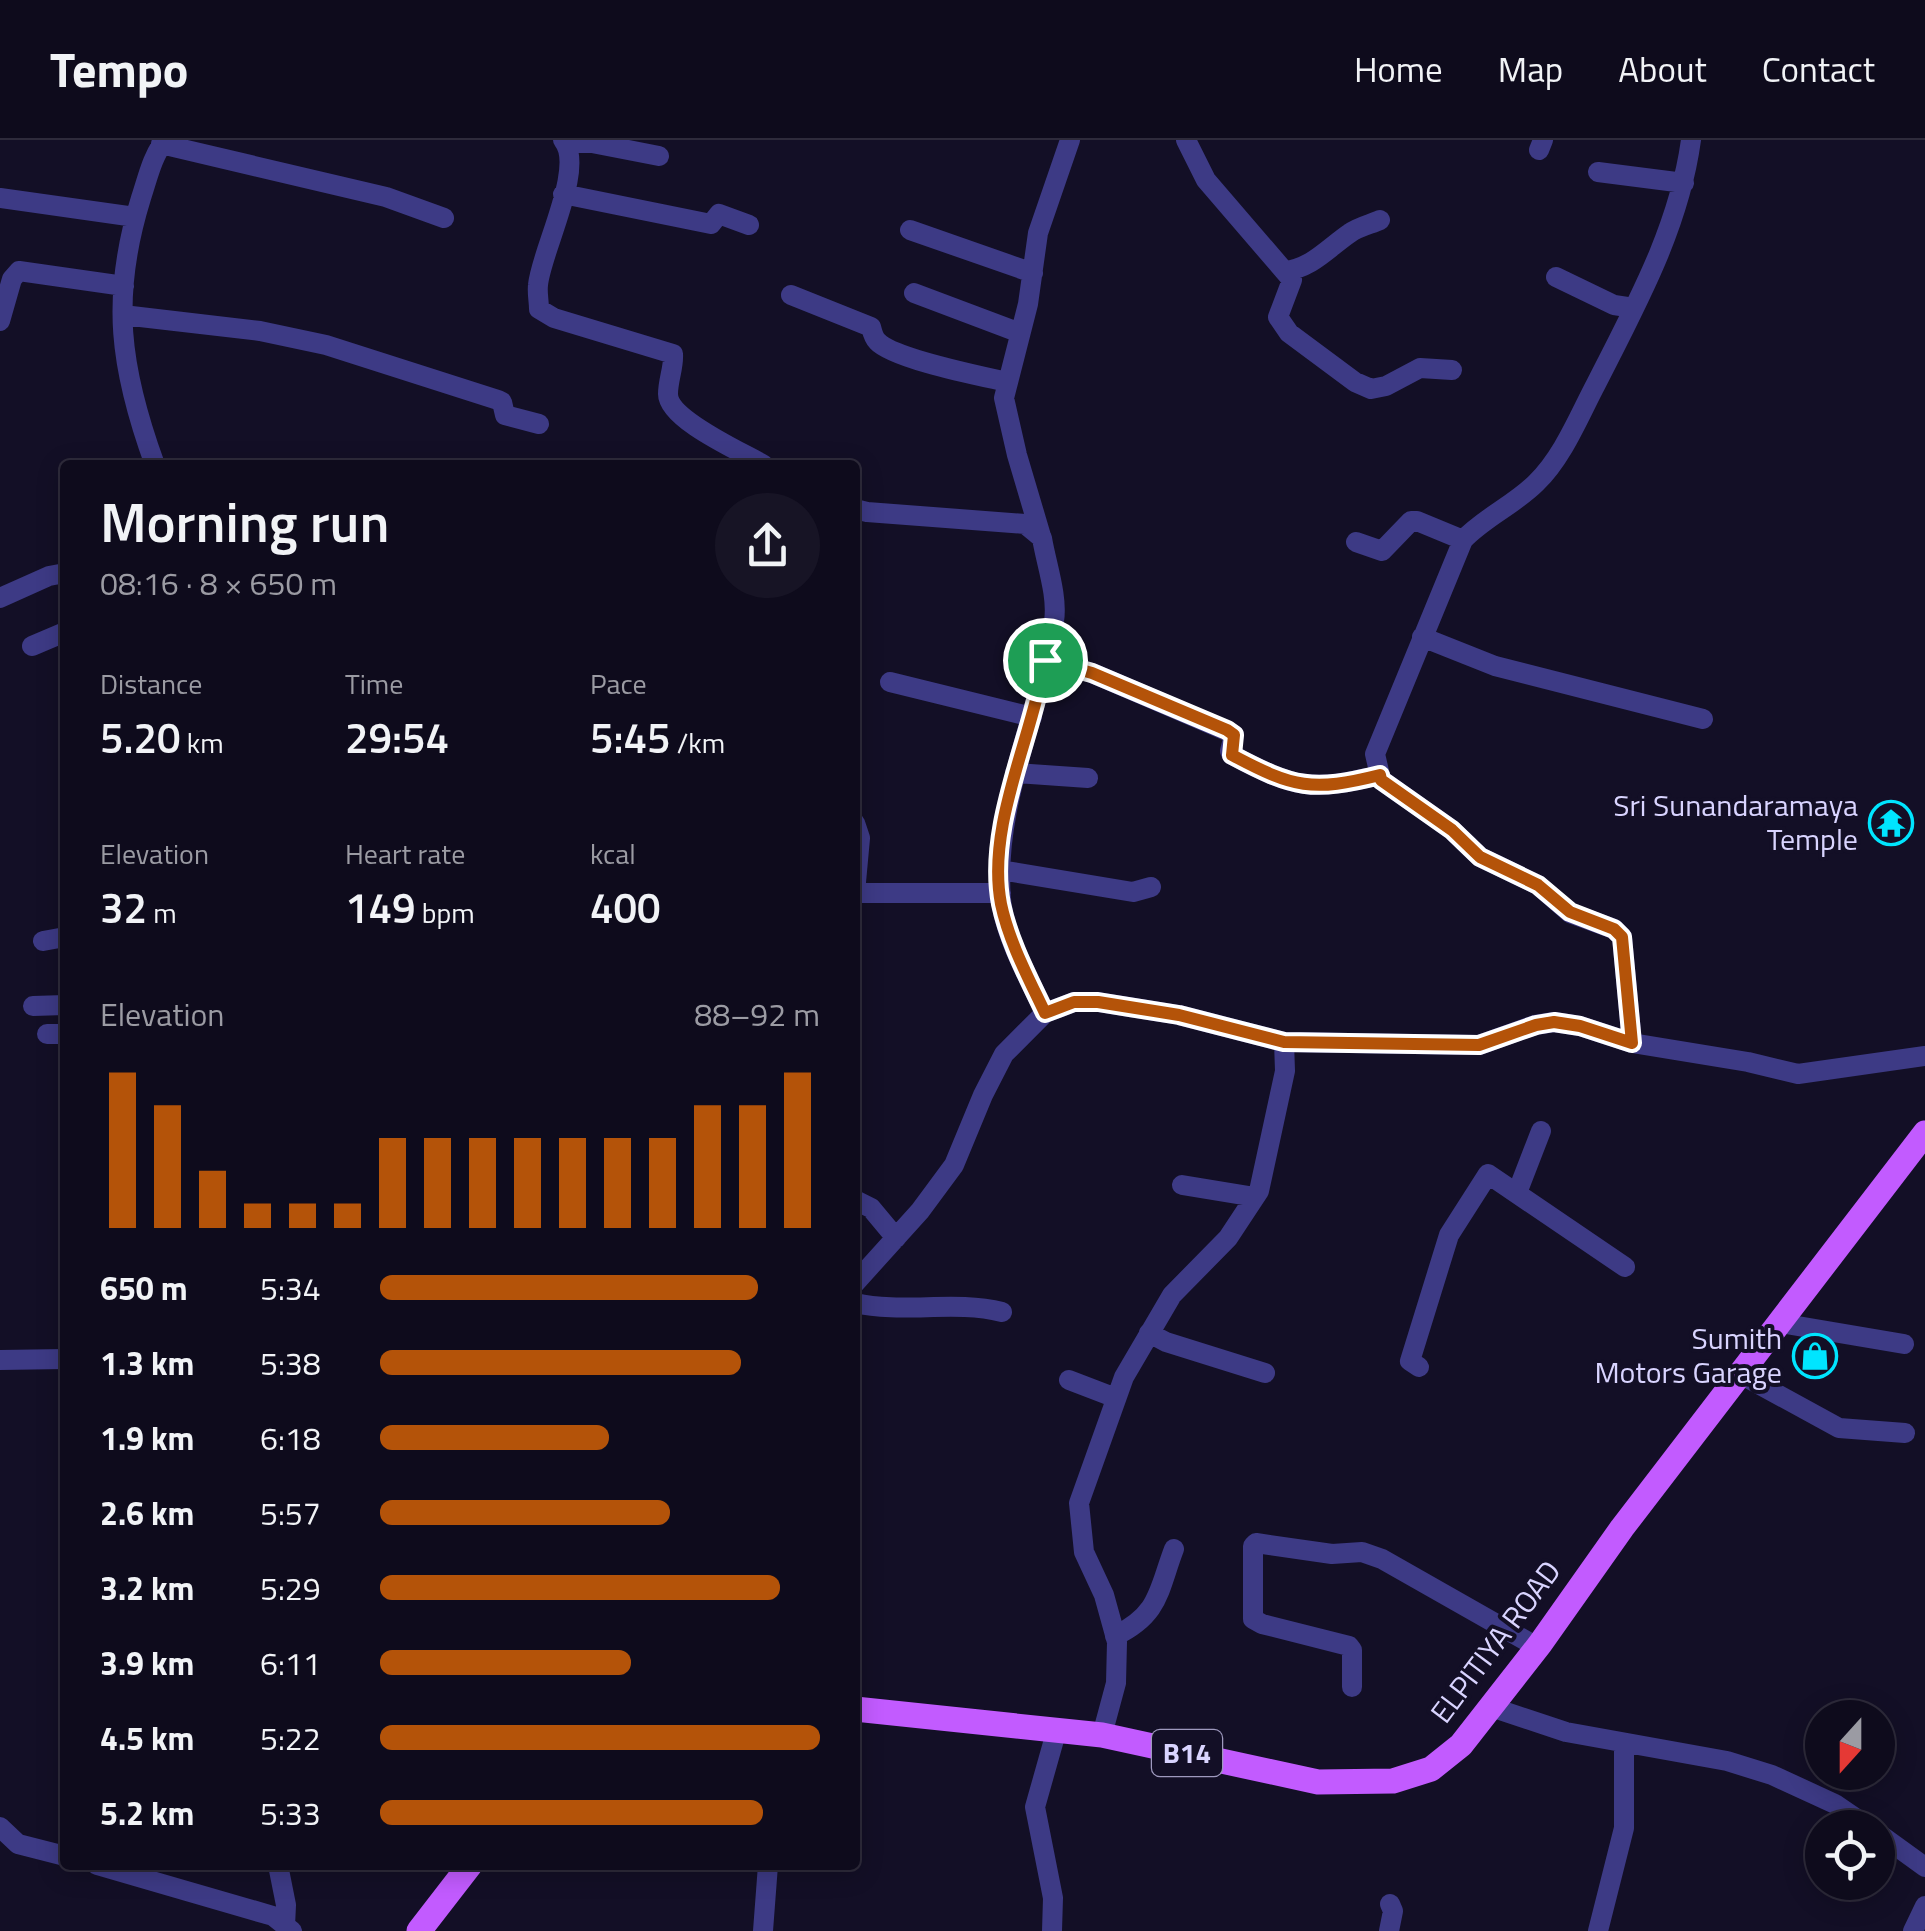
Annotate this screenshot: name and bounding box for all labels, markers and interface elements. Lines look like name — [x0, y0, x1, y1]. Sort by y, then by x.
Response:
text: Tempo — [50, 33, 188, 106]
text: Home — [1354, 42, 1443, 96]
text: Map — [1498, 42, 1563, 96]
text: About — [1618, 42, 1707, 96]
text: Contact — [1762, 42, 1875, 96]
text: Morning run — [100, 480, 389, 563]
button: share — [715, 493, 820, 598]
text: 08:16 · 8 × 650 m — [100, 559, 337, 607]
pin — [1003, 618, 1088, 703]
icon: arrive — [1018, 633, 1073, 688]
text: Distance — [100, 662, 202, 705]
text: Time — [345, 662, 403, 705]
text: Pace — [590, 662, 647, 705]
text: 5.20 — [100, 705, 181, 769]
text: 29:54 — [345, 705, 449, 769]
text: 5:45 — [590, 705, 671, 769]
text: km — [181, 721, 224, 764]
text: /km — [671, 721, 725, 764]
place label: Sri Sunandaramaya Temple — [1613, 782, 1858, 862]
temple icon: Sri Sunandaramaya Temple — [1868, 800, 1914, 846]
text: Elevation — [100, 832, 209, 875]
text: Heart rate — [345, 832, 465, 875]
text: kcal — [590, 832, 636, 875]
text: 32 — [100, 875, 147, 939]
text: 149 — [345, 875, 416, 939]
text: 400 — [590, 875, 661, 939]
text: m — [147, 891, 177, 934]
text: bpm — [416, 891, 475, 934]
text: Elevation — [100, 990, 224, 1038]
text: 88–92 m — [694, 990, 820, 1038]
text: 650 m — [100, 1264, 188, 1312]
text: 5:34 — [260, 1264, 321, 1312]
place label: Sumith Motors Garage — [1594, 1315, 1782, 1395]
shop icon: Sumith Motors Garage — [1792, 1333, 1838, 1379]
text: 1.3 km — [100, 1339, 194, 1387]
text: 5:38 — [260, 1339, 321, 1387]
text: 1.9 km — [100, 1414, 194, 1462]
text: 6:18 — [260, 1414, 321, 1462]
text: 2.6 km — [100, 1489, 194, 1537]
text: 5:57 — [260, 1489, 321, 1537]
street label: ELPITIYA ROAD — [1419, 1550, 1572, 1733]
text: 3.2 km — [100, 1564, 194, 1612]
text: 5:29 — [260, 1564, 321, 1612]
text: 3.9 km — [100, 1639, 194, 1687]
text: 6:11 — [260, 1639, 321, 1687]
north arrow — [1805, 1700, 1895, 1790]
map controls — [1805, 1700, 1895, 1900]
text: 4.5 km — [100, 1714, 194, 1762]
text: 5:22 — [260, 1714, 321, 1762]
road number: B14 — [1152, 1730, 1222, 1776]
text: 5.2 km — [100, 1789, 194, 1837]
text: 5:33 — [260, 1789, 321, 1837]
button: locate — [1805, 1810, 1895, 1900]

